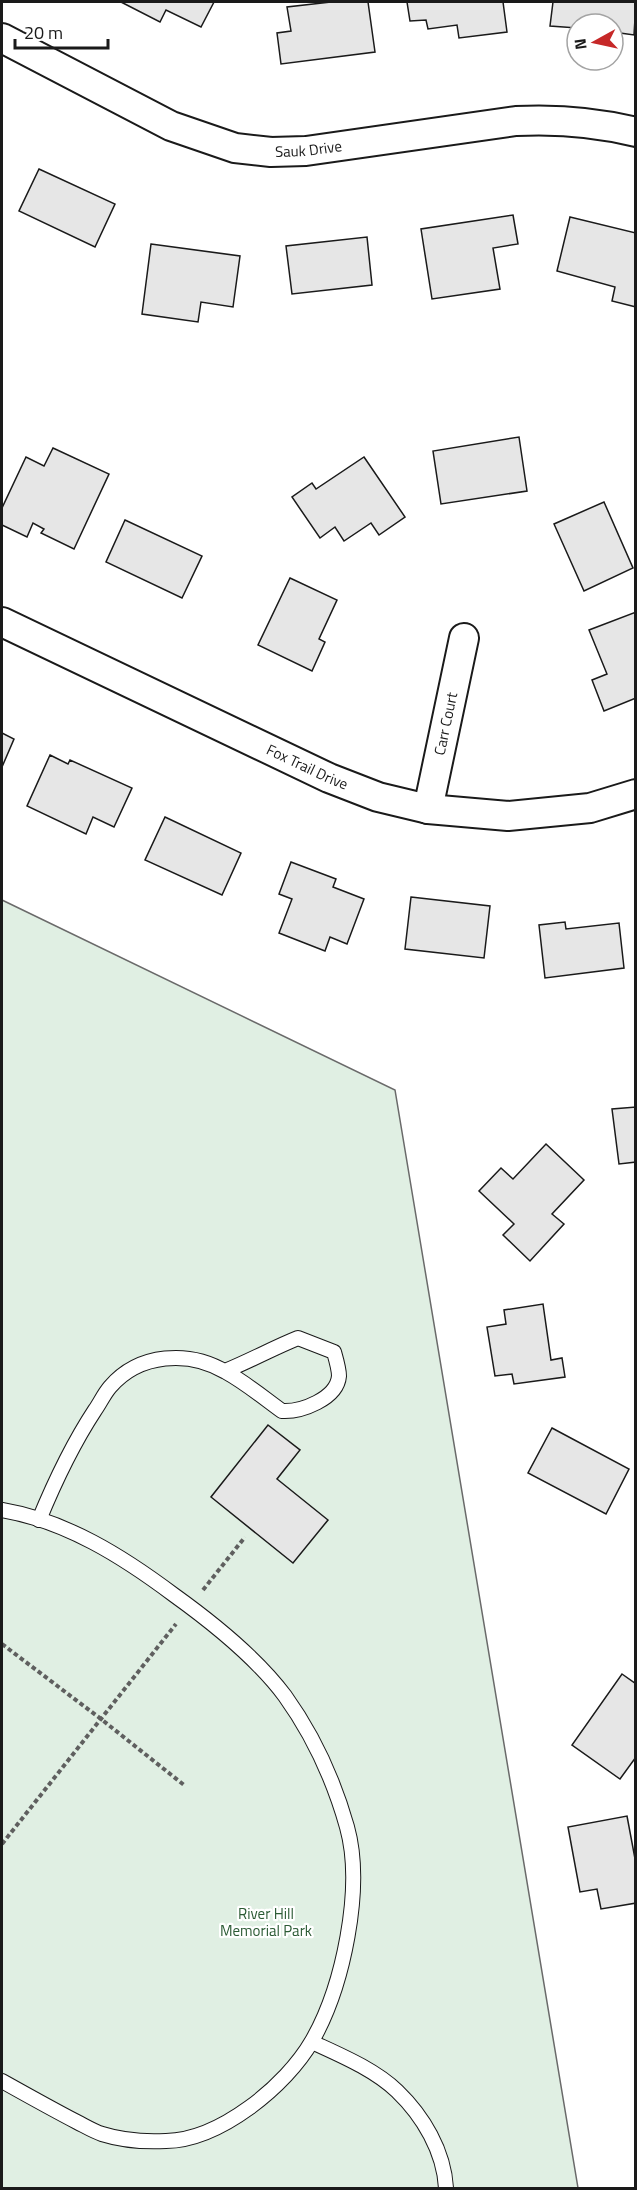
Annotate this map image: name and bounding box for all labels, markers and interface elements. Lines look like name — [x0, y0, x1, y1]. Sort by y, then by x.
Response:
scale bar — [15, 12, 108, 50]
north arrow — [565, 12, 625, 72]
text: 20 m — [24, 19, 63, 46]
text: N — [567, 37, 593, 51]
street label: Sauk Drive — [275, 134, 343, 163]
street label: Carr Court — [428, 689, 463, 757]
street label: Fox Trail Drive — [263, 738, 352, 795]
park label: River Hill Memorial Park — [220, 1902, 312, 1942]

